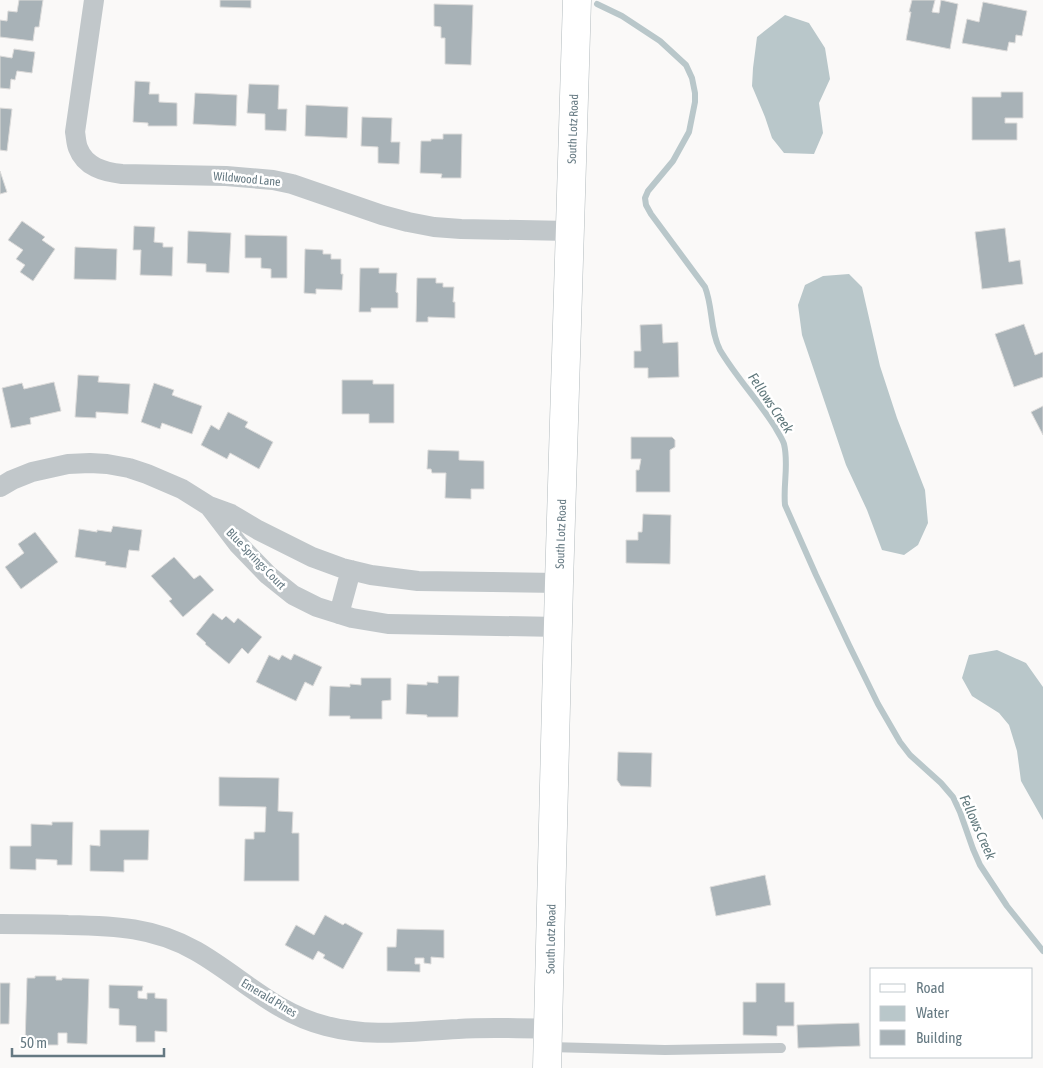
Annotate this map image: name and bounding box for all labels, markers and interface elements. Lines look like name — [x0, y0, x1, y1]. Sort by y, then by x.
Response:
street label: South Lotz Road — [565, 94, 581, 164]
street label: Wildwood Lane — [213, 169, 281, 189]
water label: Fellows Creek — [745, 370, 797, 437]
street label: South Lotz Road — [553, 499, 569, 569]
street label: Blue Springs Court — [223, 526, 289, 593]
water label: Fellows Creek — [957, 792, 1000, 863]
street label: South Lotz Road — [543, 904, 559, 974]
legend — [870, 968, 1033, 1058]
street label: Emerald Pines — [239, 976, 299, 1020]
text: Road — [916, 979, 945, 996]
text: Water — [916, 1004, 949, 1021]
scale bar — [12, 1026, 165, 1058]
text: Building — [916, 1029, 962, 1046]
text: 50 m — [20, 1034, 47, 1051]

